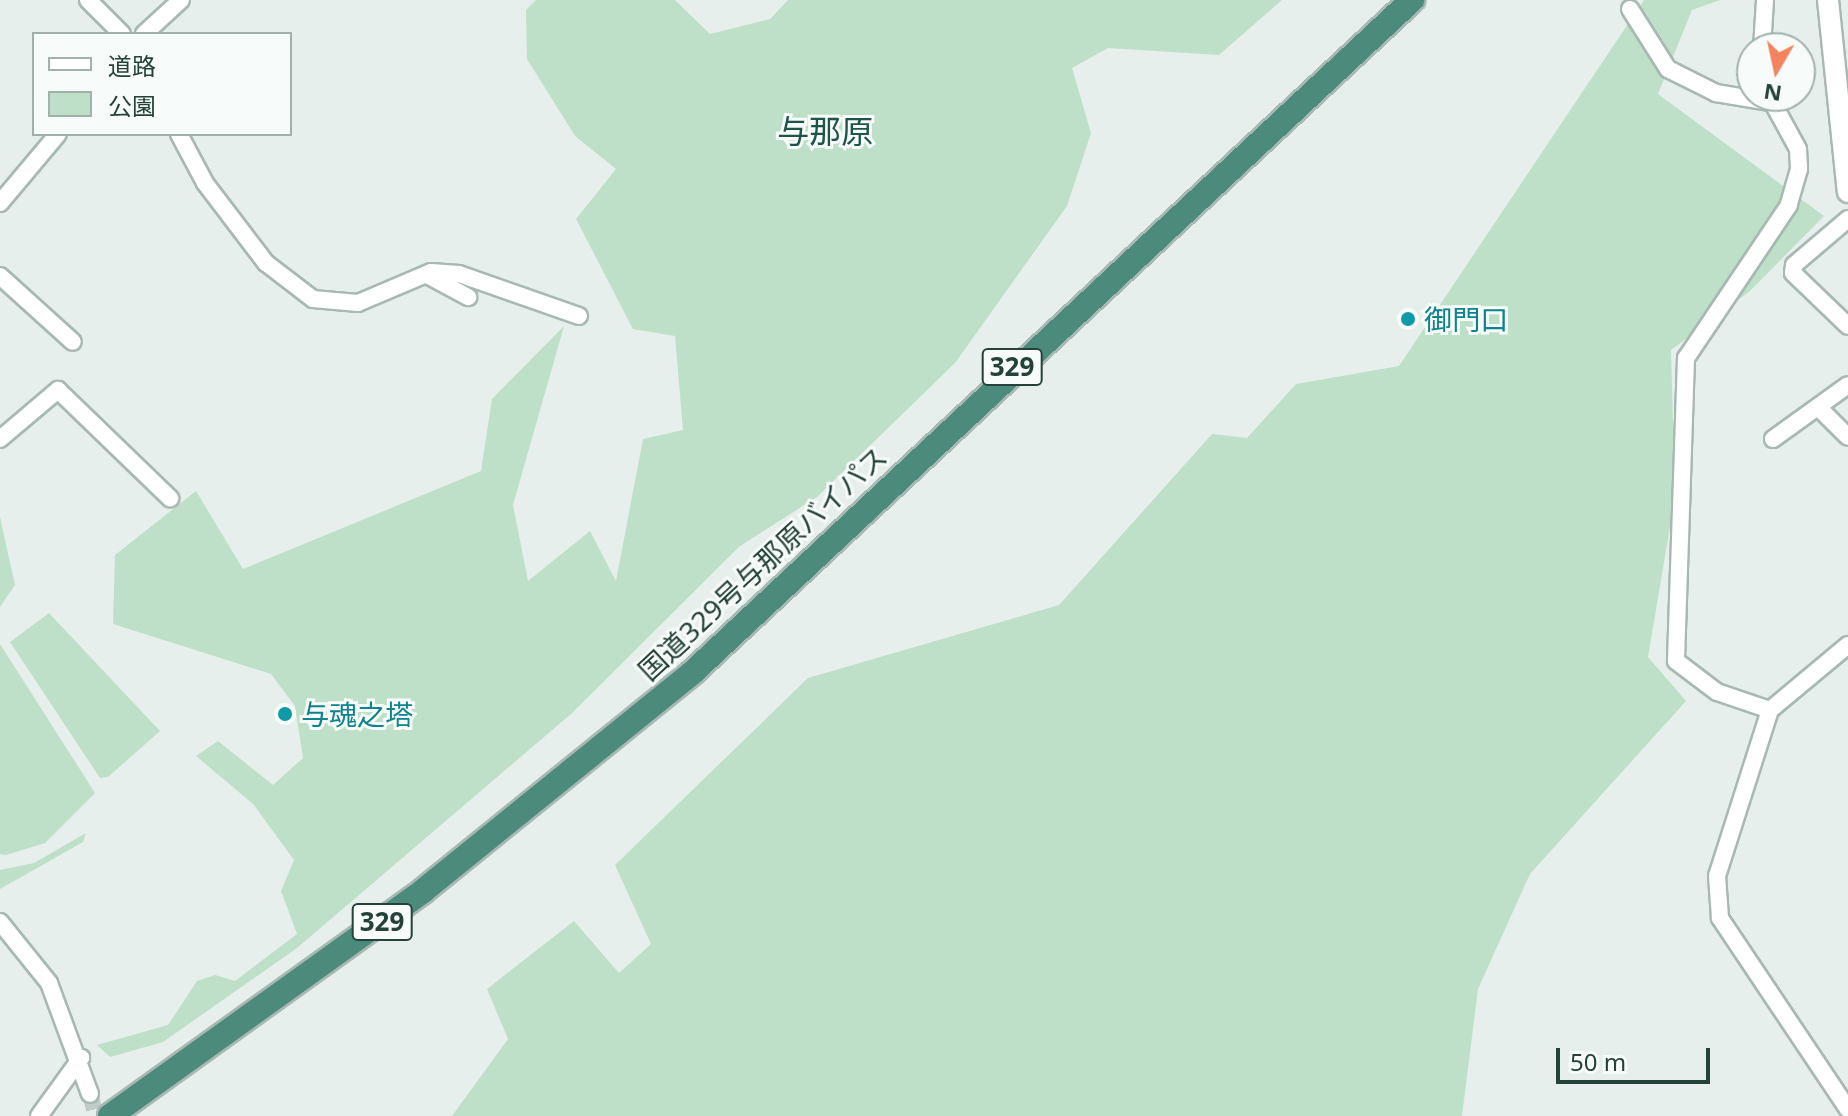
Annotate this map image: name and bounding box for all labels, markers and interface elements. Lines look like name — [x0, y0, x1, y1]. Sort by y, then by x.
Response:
legend — [32, 32, 292, 136]
north arrow — [1736, 32, 1816, 112]
text: 道路 — [108, 49, 156, 82]
text: N — [1761, 78, 1784, 110]
text: 公園 — [108, 89, 156, 122]
district label: 与那原 — [777, 112, 873, 150]
place label: 御門口 — [1424, 302, 1508, 336]
marker: 御門口 — [1399, 310, 1417, 328]
road number: 329 — [980, 345, 1044, 389]
street label: 国道329号与那原バイパス — [631, 439, 893, 687]
place label: 与魂之塔 — [301, 697, 413, 731]
marker: 与魂之塔 — [276, 705, 294, 723]
road number: 329 — [350, 900, 414, 944]
scale bar — [1560, 1032, 1714, 1082]
text: 50 m — [1570, 1045, 1626, 1078]

